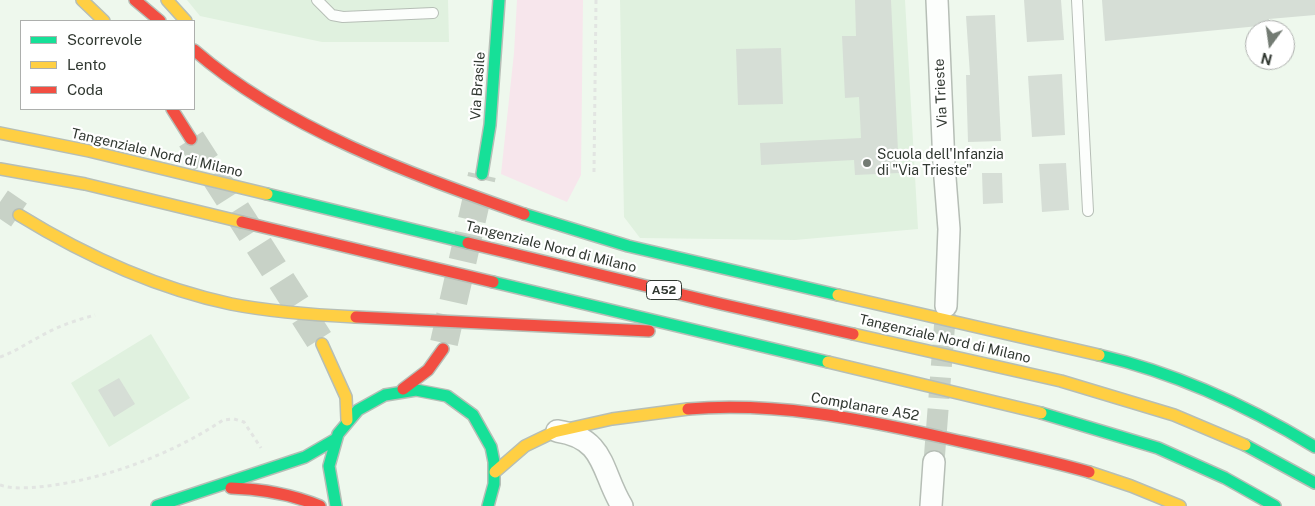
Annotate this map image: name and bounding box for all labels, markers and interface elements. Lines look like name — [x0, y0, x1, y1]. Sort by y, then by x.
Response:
legend — [20, 20, 195, 110]
north arrow — [1245, 20, 1295, 70]
text: Scorrevole — [67, 31, 142, 48]
text: N — [1259, 49, 1274, 68]
street label: Via Brasile — [467, 51, 489, 121]
text: Lento — [67, 56, 106, 73]
street label: Via Trieste — [931, 58, 951, 128]
text: Coda — [67, 81, 103, 98]
street label: Tangenziale Nord di Milano — [70, 125, 244, 181]
place label: Scuola dell'Infanzia di "Via Trieste" — [877, 147, 1004, 180]
marker: Scuola dell'Infanzia di "Via Trieste" — [861, 157, 873, 169]
street label: Tangenziale Nord di Milano — [464, 218, 638, 276]
road number: A52 — [646, 280, 682, 300]
street label: Tangenziale Nord di Milano — [858, 311, 1032, 367]
street label: Complanare A52 — [810, 389, 920, 425]

